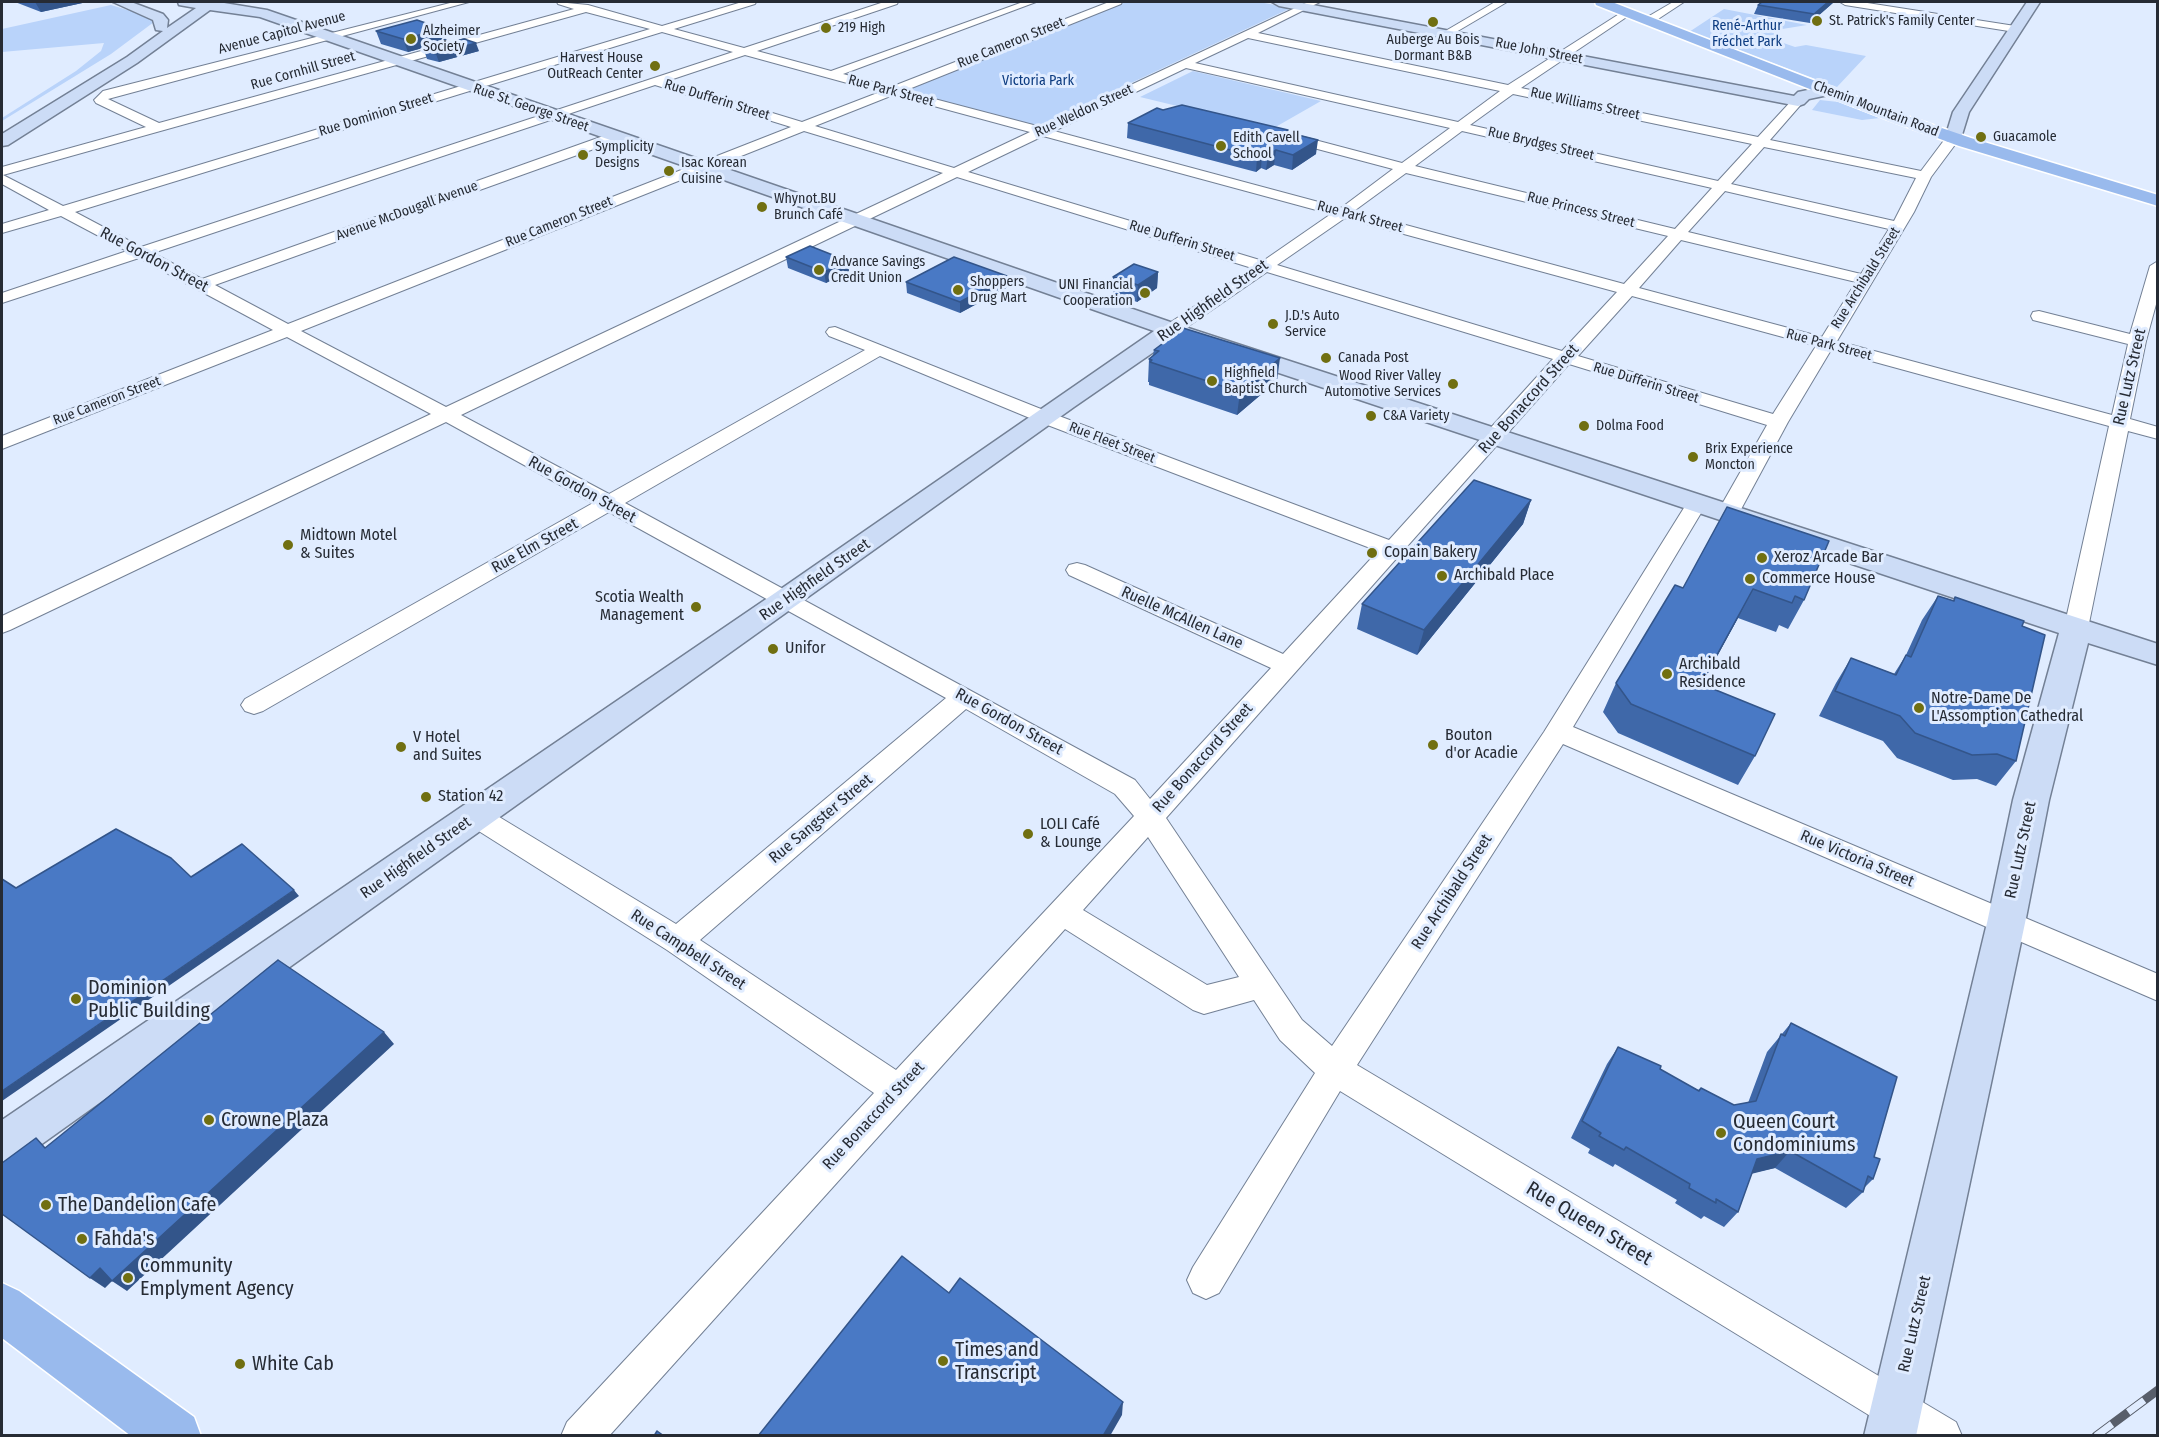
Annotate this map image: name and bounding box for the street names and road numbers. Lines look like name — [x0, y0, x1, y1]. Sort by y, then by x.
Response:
street label: Avenue Capitol Avenue — [217, 8, 347, 58]
street label: Rue Cameron Street — [955, 14, 1067, 72]
street label: Rue John Street — [1494, 34, 1584, 68]
street label: Rue Cornhill Street — [249, 48, 357, 94]
street label: Rue Park Street — [846, 72, 936, 110]
street label: Rue Dufferin Street — [662, 76, 772, 124]
street label: Chemin Mountain Road — [1811, 77, 1941, 141]
street label: Rue St. George Street — [471, 80, 591, 136]
street label: Rue Weldon Street — [1032, 81, 1136, 141]
street label: Rue Williams Street — [1529, 84, 1641, 124]
street label: Rue Dominion Street — [317, 90, 435, 140]
street label: Rue Brydges Street — [1486, 124, 1596, 164]
street label: Avenue McDougall Avenue — [334, 177, 480, 245]
street label: Rue Princess Street — [1526, 189, 1636, 231]
street label: Rue Cameron Street — [503, 193, 615, 251]
street label: Rue Park Street — [1315, 198, 1405, 236]
street label: Rue Dufferin Street — [1127, 217, 1237, 265]
street label: Rue Gordon Street — [97, 223, 211, 297]
street label: Rue Archibald Street — [1828, 224, 1904, 332]
street label: Rue Highfield Street — [1154, 256, 1272, 346]
street label: Rue Park Street — [1784, 326, 1874, 364]
street label: Rue Lutz Street — [2110, 327, 2150, 427]
street label: Rue Bonaccord Street — [1475, 340, 1583, 458]
street label: Rue Dufferin Street — [1591, 359, 1701, 407]
street label: Rue Cameron Street — [51, 373, 163, 429]
street label: Rue Fleet Street — [1067, 419, 1157, 467]
street label: Rue Gordon Street — [525, 453, 639, 527]
street label: Rue Elm Street — [488, 514, 582, 578]
street label: Rue Highfield Street — [756, 535, 874, 625]
street label: Ruelle McAllen Lane — [1118, 583, 1246, 653]
street label: Rue Gordon Street — [952, 685, 1066, 759]
street label: Rue Bonaccord Street — [1149, 699, 1257, 817]
street label: Rue Sangster Street — [766, 770, 876, 868]
street label: Rue Lutz Street — [2001, 800, 2041, 900]
street label: Rue Highfield Street — [357, 813, 475, 903]
street label: Rue Victoria Street — [1797, 826, 1917, 892]
street label: Rue Archibald Street — [1408, 831, 1496, 953]
street label: Rue Campbell Street — [627, 906, 749, 994]
street label: Rue Bonaccord Street — [819, 1058, 929, 1174]
street label: Rue Queen Street — [1521, 1177, 1657, 1271]
street label: Rue Lutz Street — [1895, 1274, 1935, 1374]

